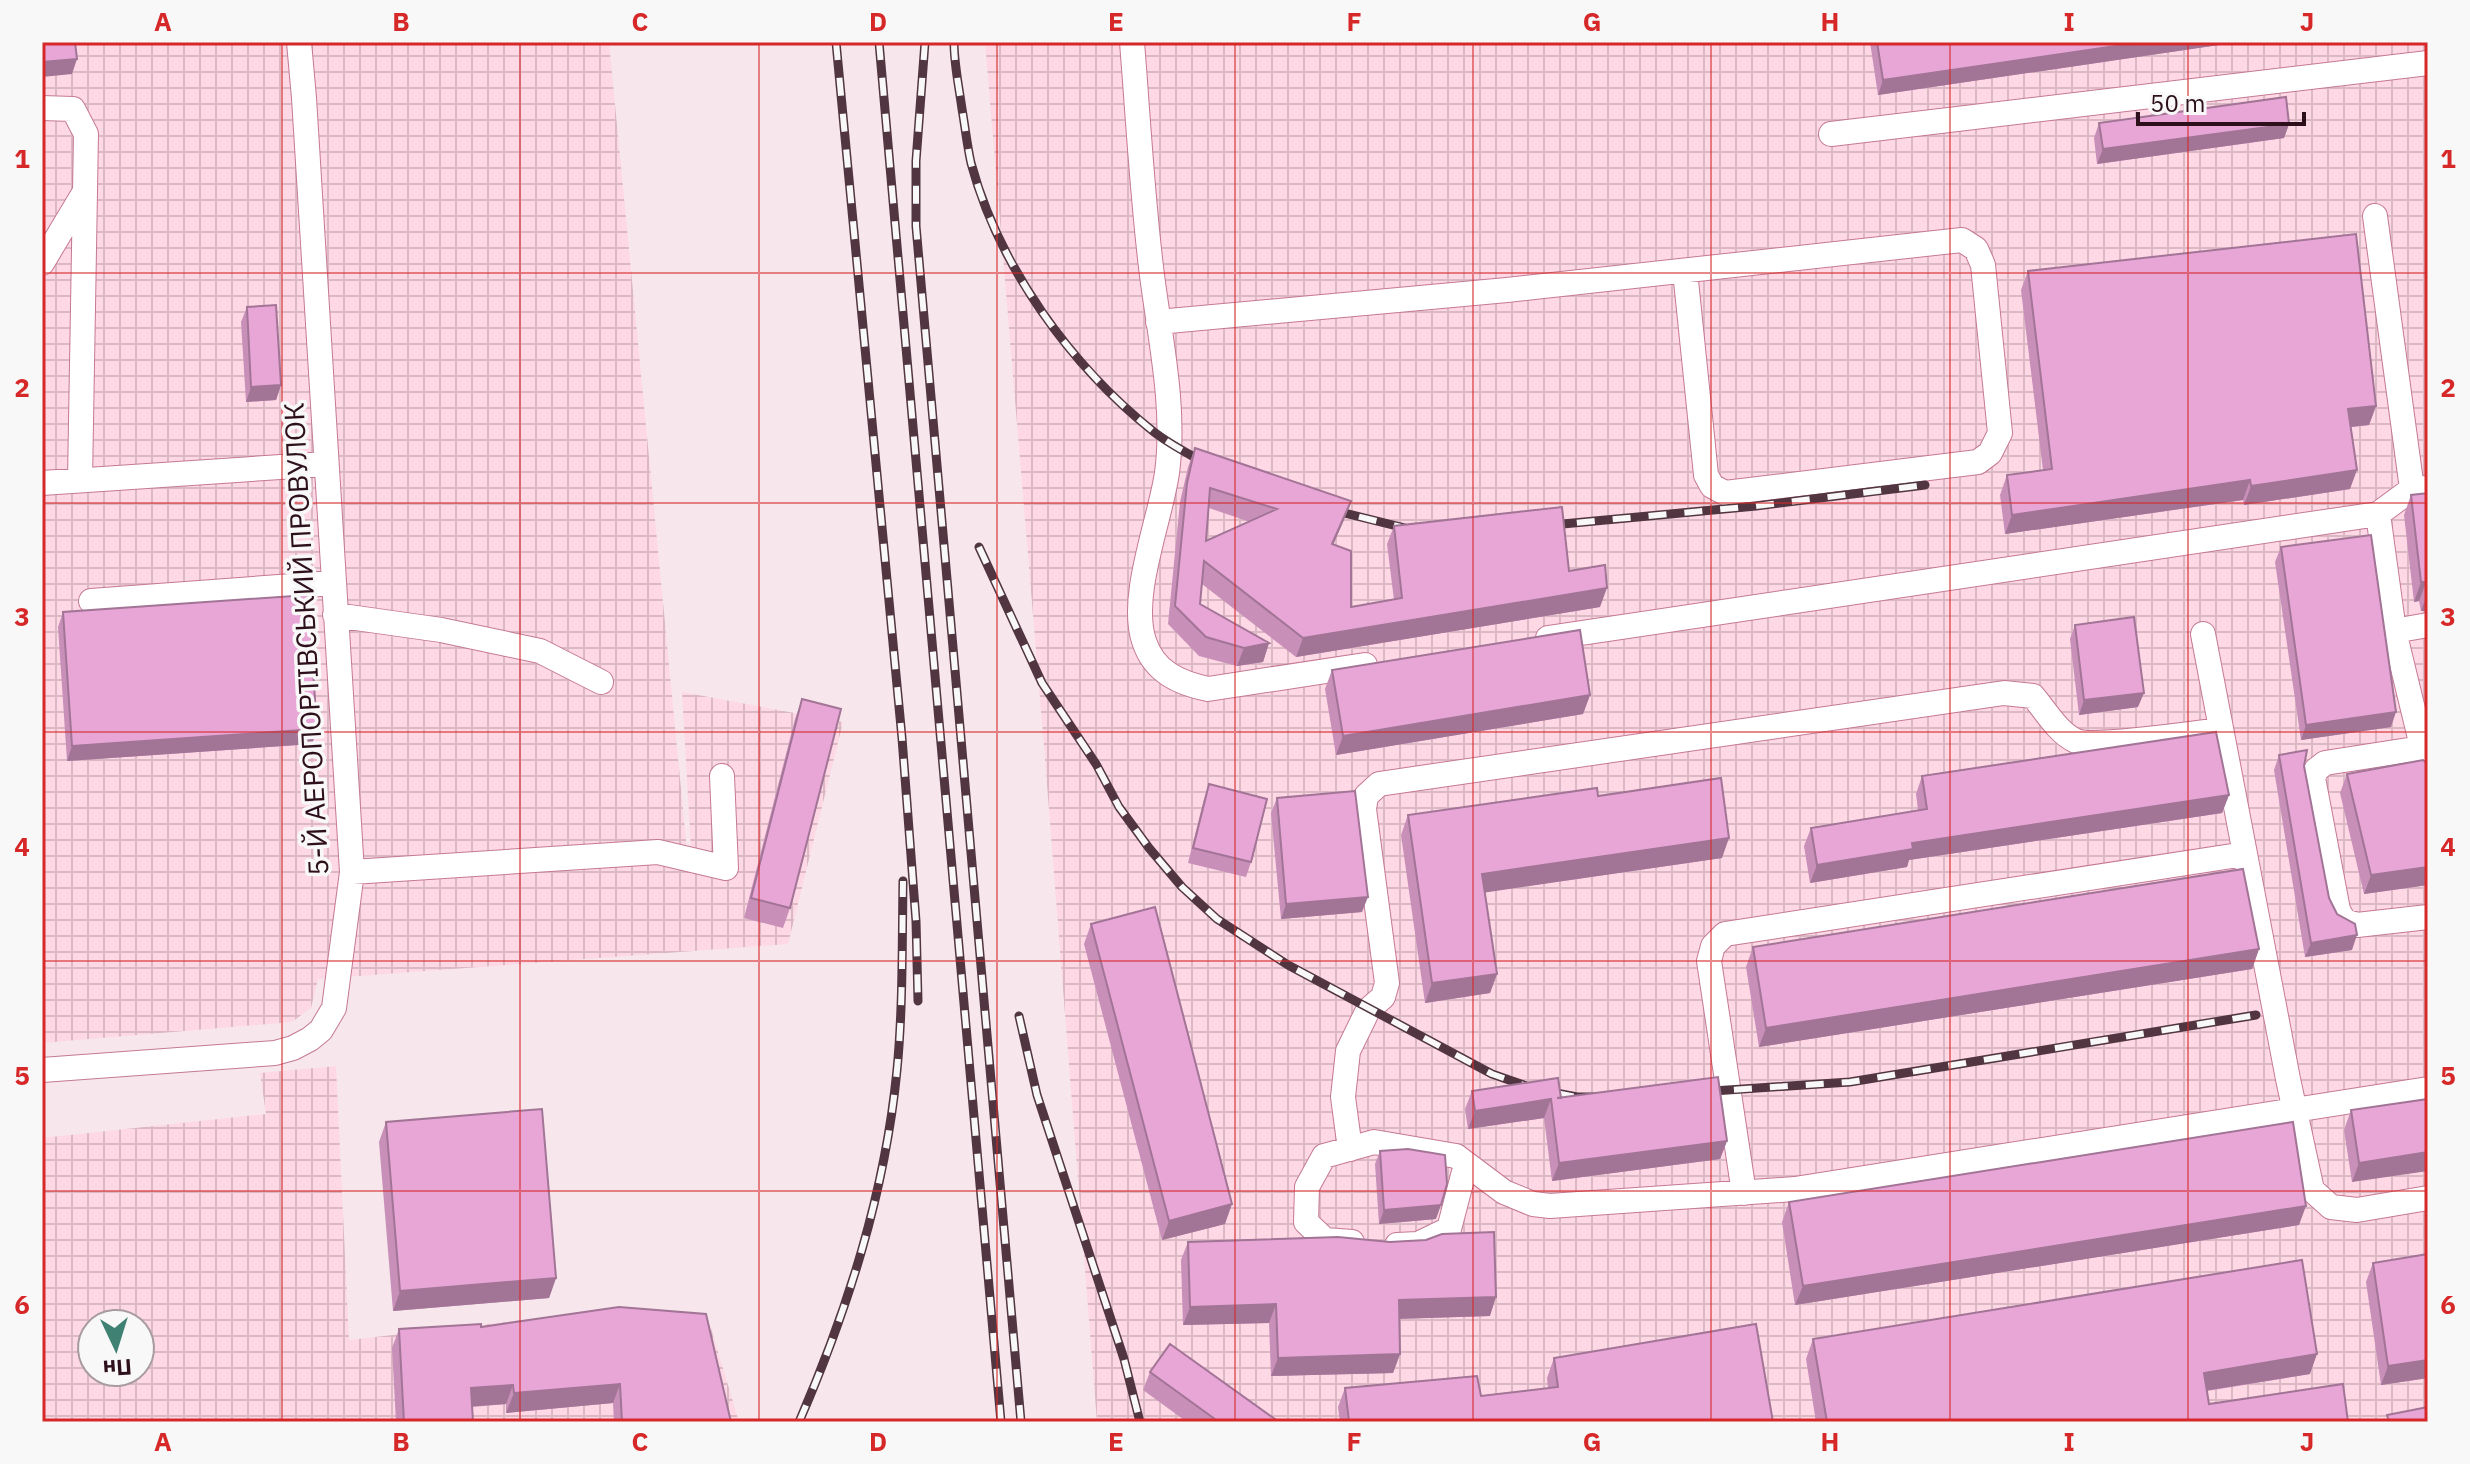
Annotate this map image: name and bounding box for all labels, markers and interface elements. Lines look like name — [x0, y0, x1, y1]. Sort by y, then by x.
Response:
text: A — [154, 4, 172, 38]
text: B — [392, 4, 410, 38]
text: C — [632, 4, 649, 38]
text: D — [869, 4, 887, 38]
text: E — [1108, 4, 1124, 38]
text: F — [1346, 4, 1362, 38]
text: G — [1583, 4, 1601, 38]
text: H — [1821, 4, 1839, 38]
text: I — [2063, 4, 2075, 38]
text: J — [2300, 4, 2314, 38]
scale bar — [2138, 76, 2304, 126]
text: 50 m — [2150, 87, 2205, 119]
text: 1 — [14, 141, 30, 175]
text: 1 — [2440, 141, 2456, 175]
text: 2 — [14, 370, 30, 404]
text: 2 — [2440, 370, 2456, 404]
street label: 5-Й АЕРОПОРТІВСЬКИЙ ПРОВУЛОК — [275, 402, 336, 876]
text: 3 — [14, 599, 30, 633]
text: 3 — [2440, 599, 2456, 633]
text: 4 — [14, 829, 30, 863]
text: 4 — [2440, 829, 2456, 863]
text: 5 — [14, 1058, 30, 1092]
text: 5 — [2440, 1058, 2456, 1092]
text: 6 — [14, 1287, 30, 1321]
text: 6 — [2440, 1287, 2456, 1321]
north arrow — [76, 1308, 156, 1388]
text: Пн — [102, 1353, 133, 1384]
text: A — [154, 1424, 172, 1458]
text: B — [392, 1424, 410, 1458]
text: C — [632, 1424, 649, 1458]
text: D — [869, 1424, 887, 1458]
text: E — [1108, 1424, 1124, 1458]
text: F — [1346, 1424, 1362, 1458]
text: G — [1583, 1424, 1601, 1458]
text: H — [1821, 1424, 1839, 1458]
text: I — [2063, 1424, 2075, 1458]
text: J — [2300, 1424, 2314, 1458]

